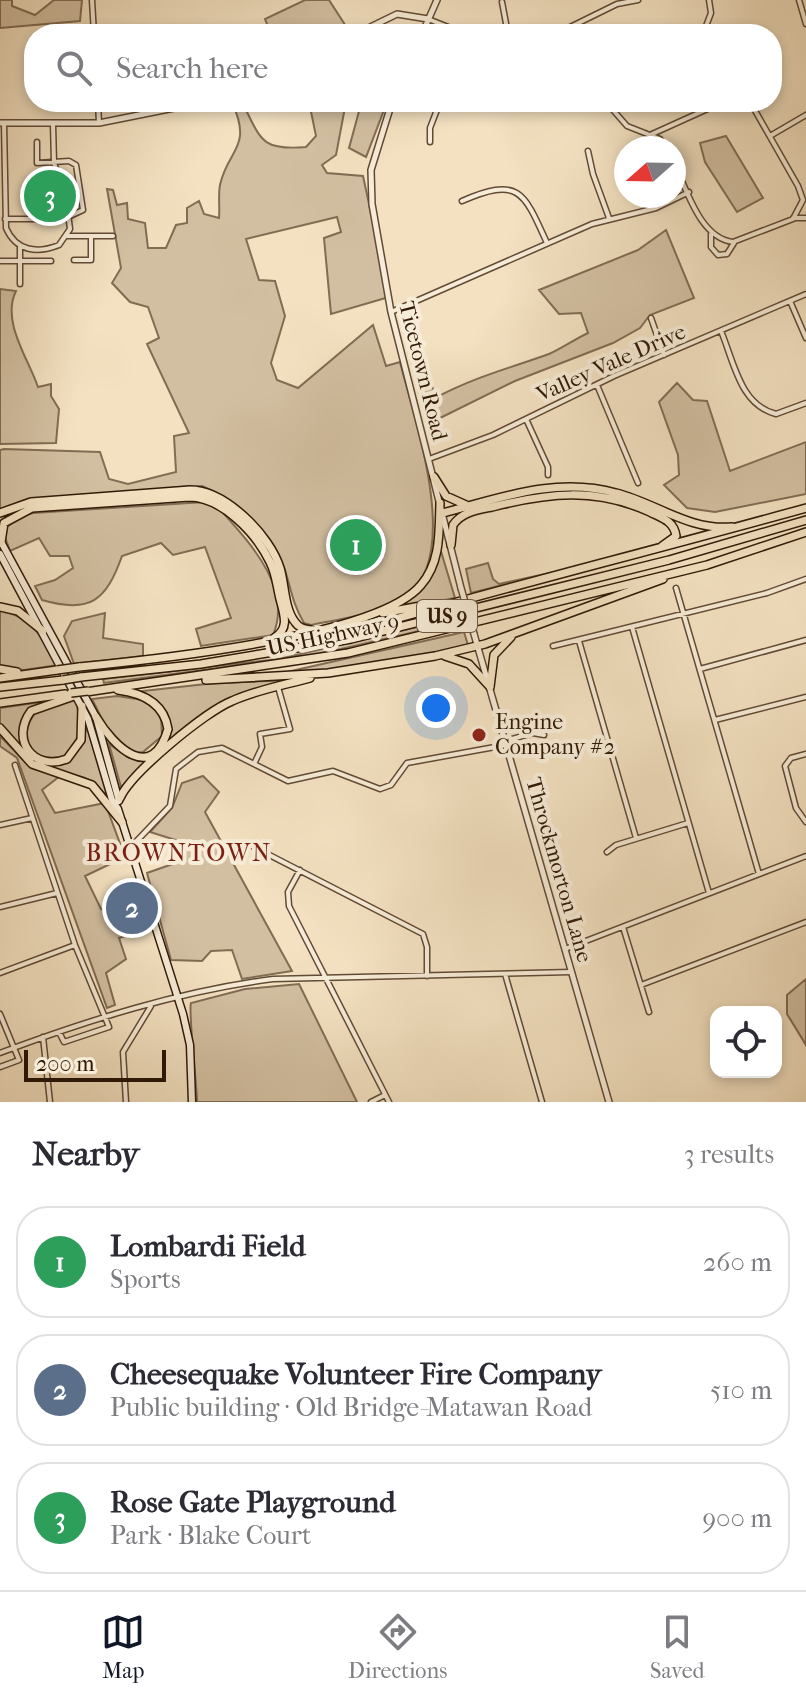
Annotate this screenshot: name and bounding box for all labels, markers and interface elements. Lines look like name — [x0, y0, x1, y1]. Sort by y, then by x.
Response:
search box — [24, 24, 782, 112]
icon: search — [52, 46, 96, 90]
text: Search here — [116, 51, 268, 86]
north arrow — [614, 136, 686, 208]
pin: 3 — [24, 166, 76, 226]
street label: Ticetown Road — [393, 299, 453, 444]
street label: Valley Vale Drive — [531, 318, 690, 408]
pin: 1 — [330, 515, 382, 575]
road number: US 9 — [417, 600, 477, 632]
street label: US Highway 9 — [264, 608, 402, 662]
your location — [416, 688, 456, 728]
place label: Engine Company #2 — [495, 709, 615, 760]
marker: Engine Company #2 — [470, 726, 488, 744]
street label: Throckmorton Lane — [520, 775, 598, 966]
district label: BROWNTOWN — [86, 839, 272, 867]
pin: 2 — [106, 878, 158, 938]
map controls — [710, 1006, 782, 1078]
button: locate — [710, 1006, 782, 1078]
scale bar — [24, 1046, 166, 1082]
text: 200 m — [36, 1051, 95, 1077]
text: Nearby — [32, 1134, 139, 1174]
text: 3 results — [684, 1139, 774, 1170]
text: Lombardi Field — [110, 1229, 306, 1264]
text: 1 — [55, 1247, 65, 1278]
text: 260 m — [703, 1247, 772, 1278]
text: Sports — [110, 1264, 181, 1295]
text: Cheesequake Volunteer Fire Company — [110, 1357, 601, 1392]
text: 2 — [53, 1375, 67, 1406]
text: 510 m — [710, 1375, 772, 1406]
text: Public building · Old Bridge-Matawan Road — [110, 1392, 592, 1423]
text: Rose Gate Playground — [110, 1485, 396, 1520]
text: 3 — [55, 1503, 65, 1534]
text: 900 m — [702, 1503, 772, 1534]
text: Park · Blake Court — [110, 1520, 311, 1551]
tab: Map — [101, 1610, 145, 1684]
tab: Directions — [348, 1610, 447, 1684]
tab: Saved — [650, 1610, 705, 1684]

